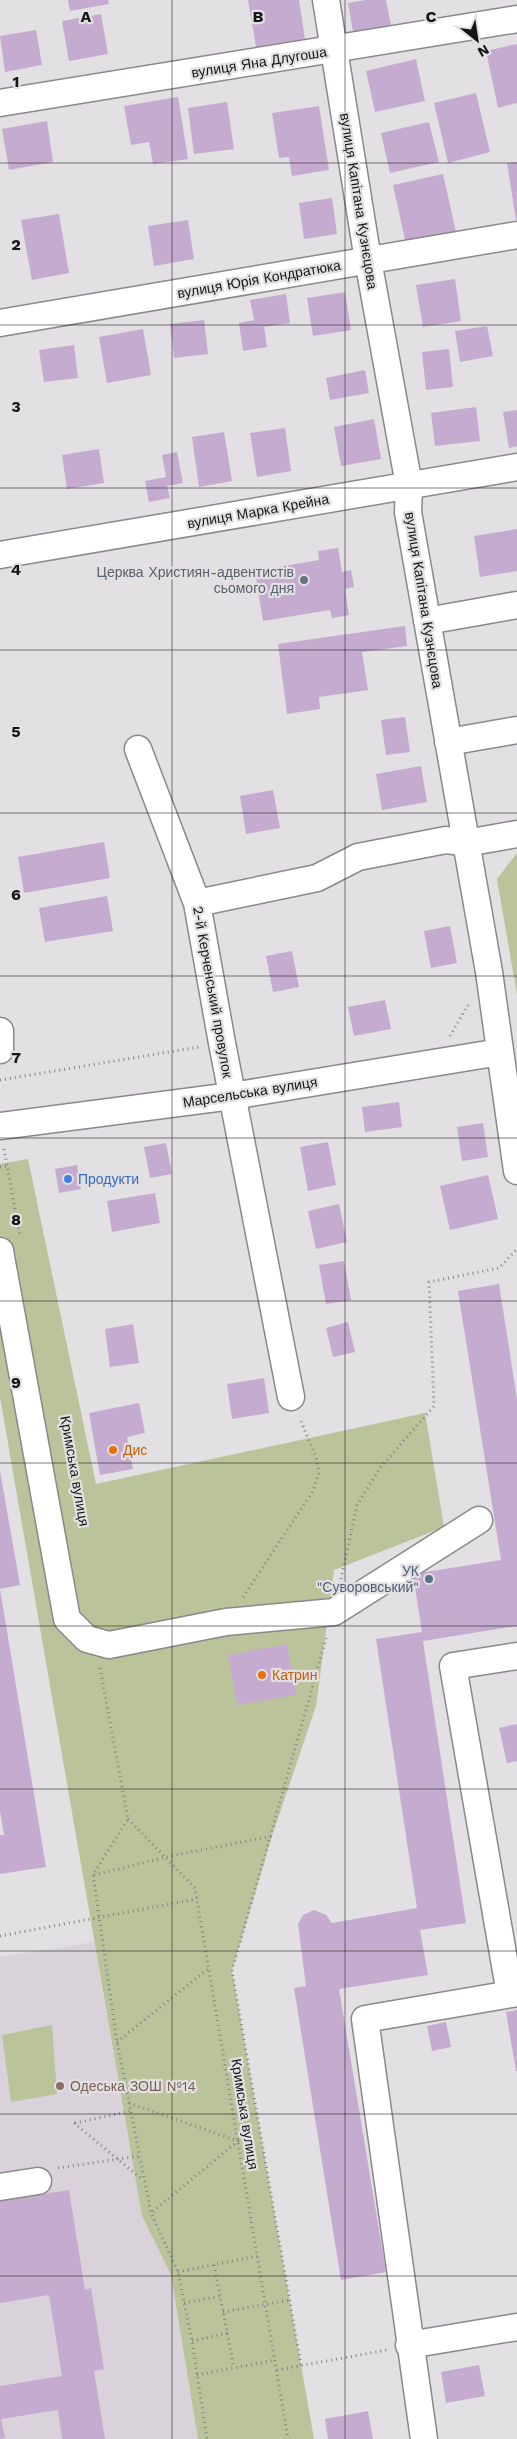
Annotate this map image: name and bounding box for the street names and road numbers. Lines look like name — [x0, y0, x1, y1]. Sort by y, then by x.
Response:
street label: вулиця Яна Длугоша — [190, 43, 328, 81]
street label: вулиця Капітана Кузнєцова — [337, 112, 381, 291]
street label: вулиця Юрія Кондратюка — [176, 257, 342, 301]
street label: вулиця Марка Крейна — [186, 491, 330, 531]
street label: вулиця Капітана Кузнєцова — [402, 511, 446, 690]
street label: 2-й Керченський провулок — [190, 905, 236, 1080]
street label: Марсельська вулиця — [182, 1073, 318, 1111]
street label: Кримська вулиця — [57, 1414, 93, 1528]
street label: Кримська вулиця — [228, 2057, 262, 2171]

